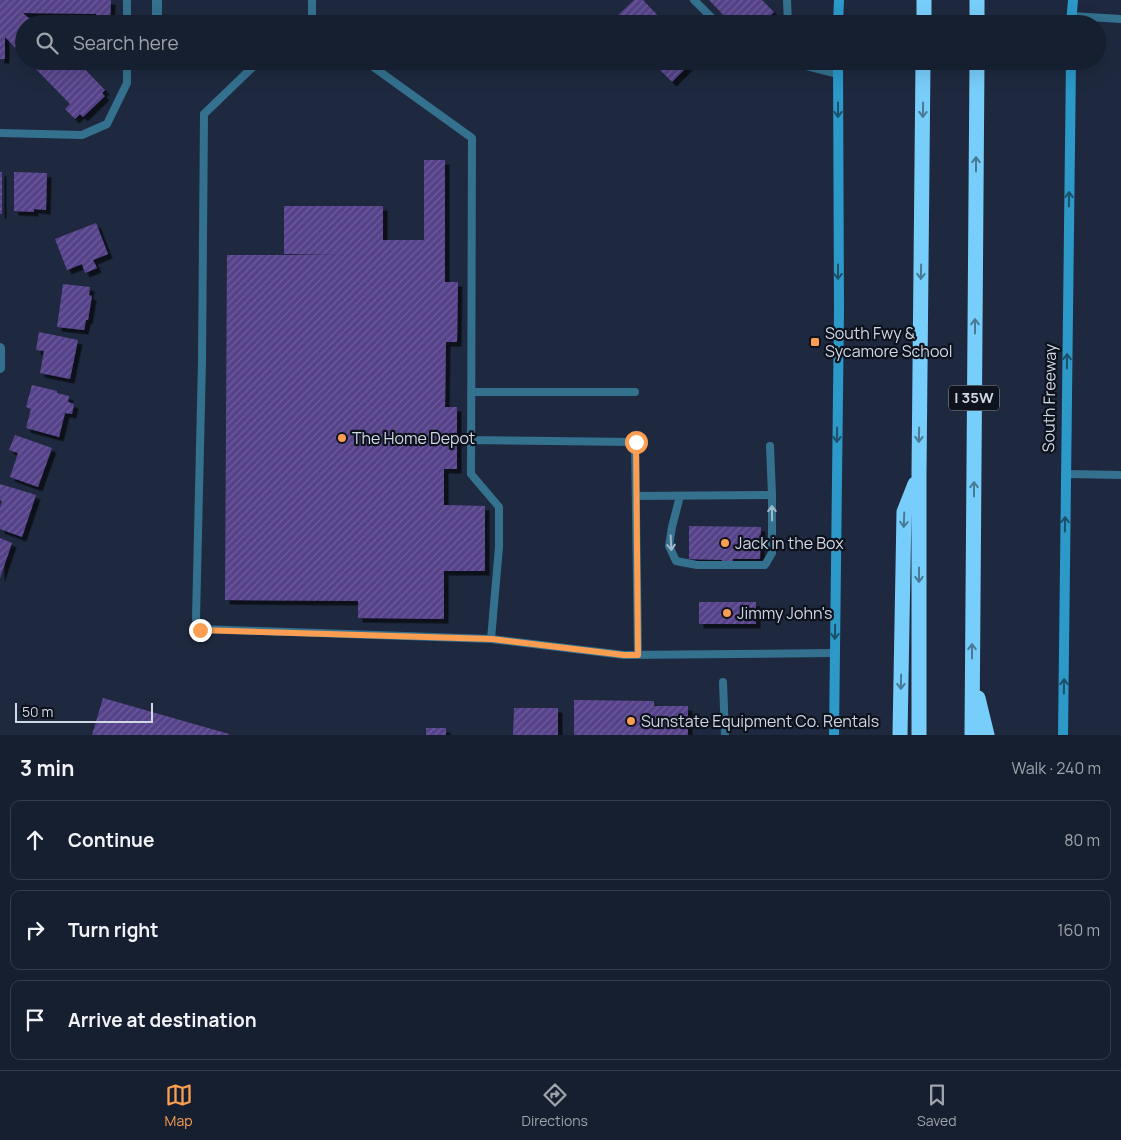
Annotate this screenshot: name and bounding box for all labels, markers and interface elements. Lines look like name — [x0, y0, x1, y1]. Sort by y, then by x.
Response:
search box — [15, 15, 1106, 70]
icon: search — [33, 29, 61, 57]
text: Search here — [73, 30, 179, 56]
one-way arrow — [833, 102, 843, 118]
one-way arrow — [918, 102, 927, 118]
one-way arrow — [971, 156, 981, 172]
one-way arrow — [1064, 191, 1074, 208]
one-way arrow — [833, 264, 843, 280]
one-way arrow — [916, 264, 926, 280]
one-way arrow — [970, 319, 980, 335]
place label: South Fwy & Sycamore School — [825, 322, 953, 362]
marker: South Fwy & Sycamore School — [809, 336, 821, 348]
street label: South Freeway — [1037, 343, 1061, 453]
one-way arrow — [1062, 354, 1072, 370]
road number: I 35W — [949, 386, 999, 410]
one-way arrow — [832, 426, 842, 443]
one-way arrow — [914, 426, 924, 443]
place label: The Home Depot — [352, 427, 475, 449]
route start — [625, 431, 648, 454]
marker: The Home Depot — [336, 432, 348, 444]
one-way arrow — [969, 481, 979, 498]
one-way arrow — [767, 505, 777, 522]
one-way arrow — [900, 512, 909, 528]
one-way arrow — [1060, 516, 1070, 532]
place label: Jack in the Box — [735, 532, 844, 554]
one-way arrow — [667, 535, 676, 551]
marker: Jack in the Box — [719, 537, 731, 549]
one-way arrow — [914, 566, 924, 583]
place label: Jimmy John's — [737, 602, 832, 624]
marker: Jimmy John's — [721, 607, 733, 619]
route end — [189, 619, 212, 642]
one-way arrow — [831, 624, 840, 640]
one-way arrow — [967, 644, 977, 660]
one-way arrow — [896, 674, 906, 690]
one-way arrow — [1059, 679, 1069, 695]
scale bar — [15, 700, 152, 723]
text: 50 m — [22, 702, 53, 721]
place label: Sunstate Equipment Co. Rentals — [641, 710, 879, 732]
marker: Sunstate Equipment Co. Rentals — [625, 715, 637, 727]
text: 3 min — [20, 754, 74, 782]
text: Walk · 240 m — [1011, 757, 1101, 779]
icon: ahead — [21, 826, 49, 854]
text: Continue — [68, 827, 154, 853]
text: 80 m — [1064, 829, 1100, 851]
icon: right — [21, 916, 49, 944]
text: Turn right — [68, 917, 158, 943]
text: 160 m — [1057, 919, 1100, 941]
icon: arrive — [21, 1006, 49, 1034]
text: Arrive at destination — [68, 1007, 257, 1033]
tab: Map — [165, 1081, 193, 1130]
tab: Directions — [522, 1081, 588, 1130]
tab: Saved — [917, 1081, 956, 1130]

